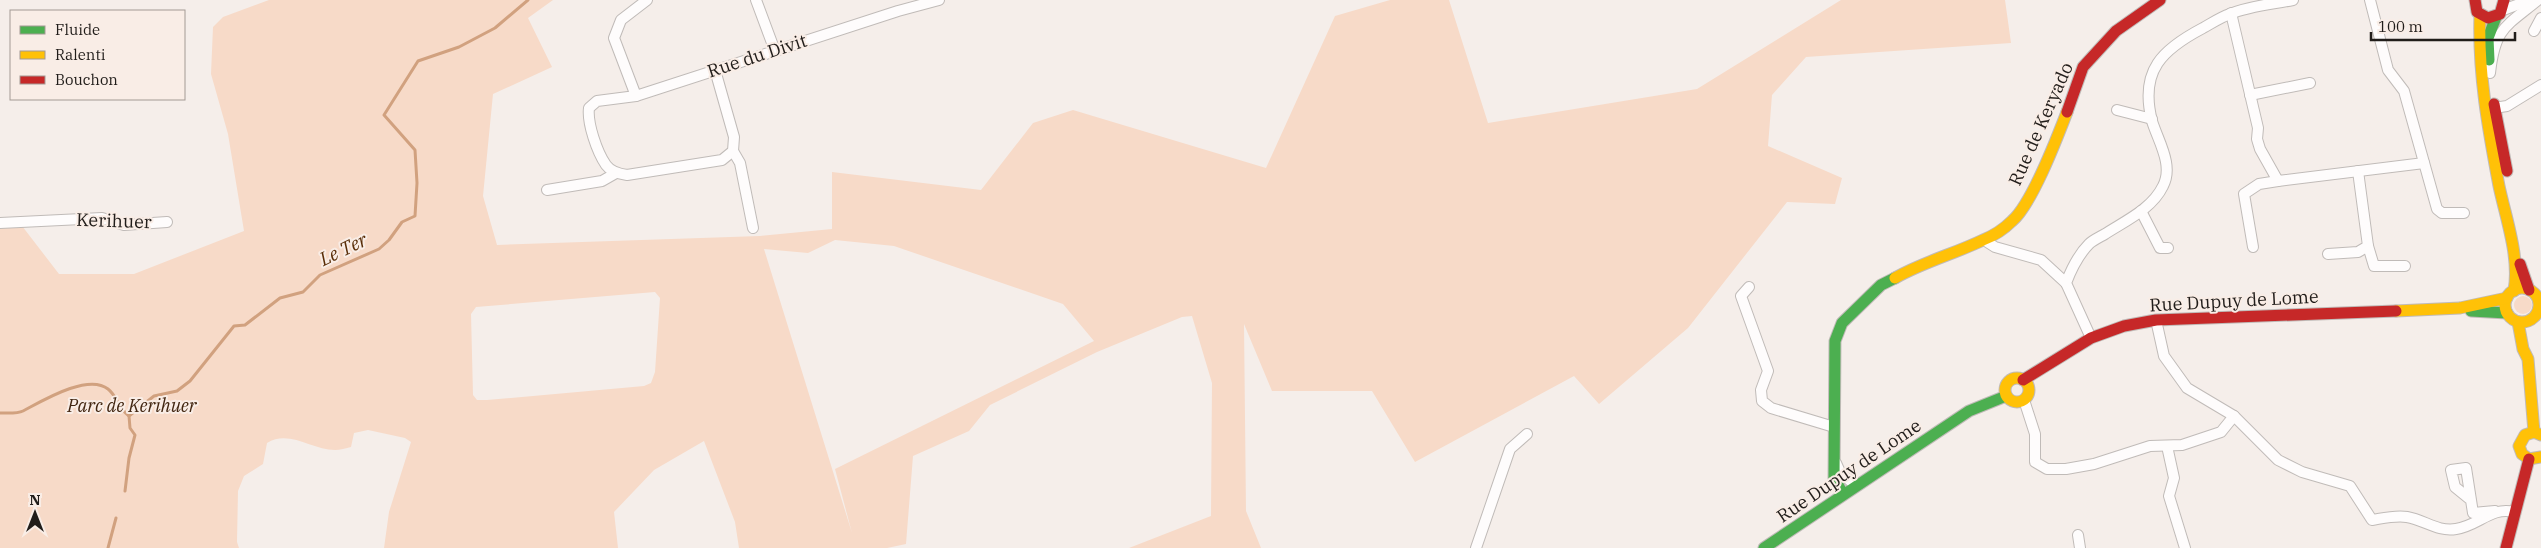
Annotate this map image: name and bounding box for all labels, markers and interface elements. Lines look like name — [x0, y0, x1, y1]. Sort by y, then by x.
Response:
legend — [10, 10, 185, 100]
scale bar — [2371, 10, 2515, 42]
text: 100 m — [2378, 17, 2423, 36]
text: Fluide — [55, 20, 100, 39]
street label: Rue du Divit — [704, 29, 809, 82]
text: Ralenti — [55, 45, 106, 64]
street label: Rue de Keryado — [2003, 59, 2078, 189]
text: Bouchon — [55, 70, 118, 89]
street label: Kerihuer — [76, 208, 152, 233]
water label: Le Ter — [314, 227, 372, 271]
street label: Rue Dupuy de Lome — [2149, 285, 2319, 316]
park label: Parc de Kerihuer — [66, 394, 198, 417]
street label: Rue Dupuy de Lome — [1772, 414, 1925, 527]
north arrow — [10, 488, 60, 538]
text: N — [29, 491, 41, 509]

